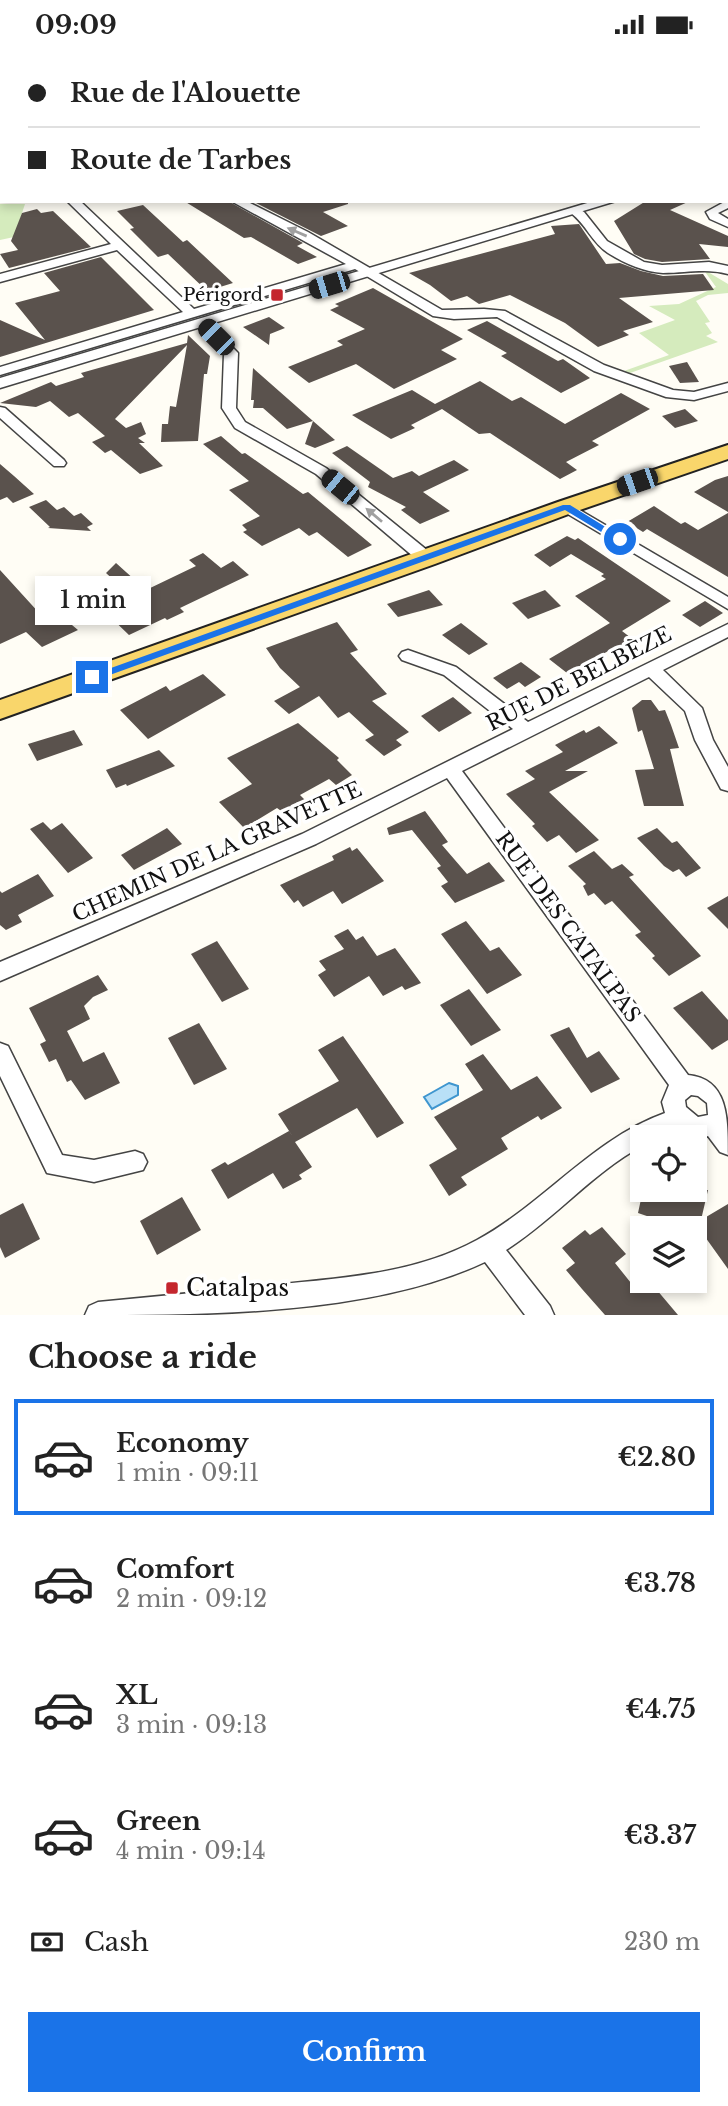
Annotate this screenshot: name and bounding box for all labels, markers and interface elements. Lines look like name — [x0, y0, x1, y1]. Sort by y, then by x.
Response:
text: 09:09 — [35, 9, 117, 41]
text: Rue de l'Alouette — [70, 77, 301, 109]
text: Route de Tarbes — [70, 144, 291, 176]
one-way arrow — [287, 226, 307, 238]
car — [306, 269, 353, 301]
place label: Périgord — [183, 284, 263, 306]
marker: Périgord — [269, 287, 285, 303]
car — [194, 315, 239, 359]
car — [614, 465, 661, 499]
car — [318, 466, 363, 508]
one-way arrow — [366, 508, 384, 523]
route start — [604, 523, 636, 555]
callout: 1 min — [34, 575, 150, 625]
text: 1 min — [60, 586, 126, 614]
street label: RUE DE BELBÈZE — [482, 621, 676, 737]
route end — [76, 661, 108, 693]
street label: CHEMIN DE LA GRAVETTE — [68, 776, 366, 928]
street label: RUE DES CATALPAS — [490, 826, 646, 1028]
map controls — [630, 1125, 707, 1293]
button: locate — [630, 1125, 707, 1202]
button: layers — [630, 1216, 707, 1293]
place label: Catalpas — [186, 1273, 289, 1302]
marker: Catalpas — [164, 1280, 180, 1296]
text: Choose a ride — [28, 1337, 257, 1377]
icon: car — [32, 1426, 95, 1489]
text: Economy — [116, 1427, 249, 1459]
text: €2.80 — [618, 1441, 696, 1473]
text: 1 min · 09:11 — [116, 1459, 259, 1487]
icon: car — [32, 1552, 95, 1615]
text: Comfort — [116, 1553, 234, 1585]
text: €3.78 — [624, 1567, 696, 1599]
text: 2 min · 09:12 — [116, 1585, 267, 1613]
icon: car — [32, 1678, 95, 1741]
text: XL — [116, 1679, 158, 1711]
text: €4.75 — [625, 1693, 696, 1725]
text: 3 min · 09:13 — [116, 1711, 267, 1739]
icon: car — [32, 1804, 95, 1867]
text: Green — [116, 1805, 201, 1837]
text: €3.37 — [624, 1819, 696, 1851]
text: 4 min · 09:14 — [116, 1837, 266, 1865]
icon: cash — [28, 1923, 66, 1961]
text: Cash — [84, 1926, 149, 1958]
text: 230 m — [624, 1928, 700, 1956]
button: Confirm — [28, 2012, 700, 2092]

